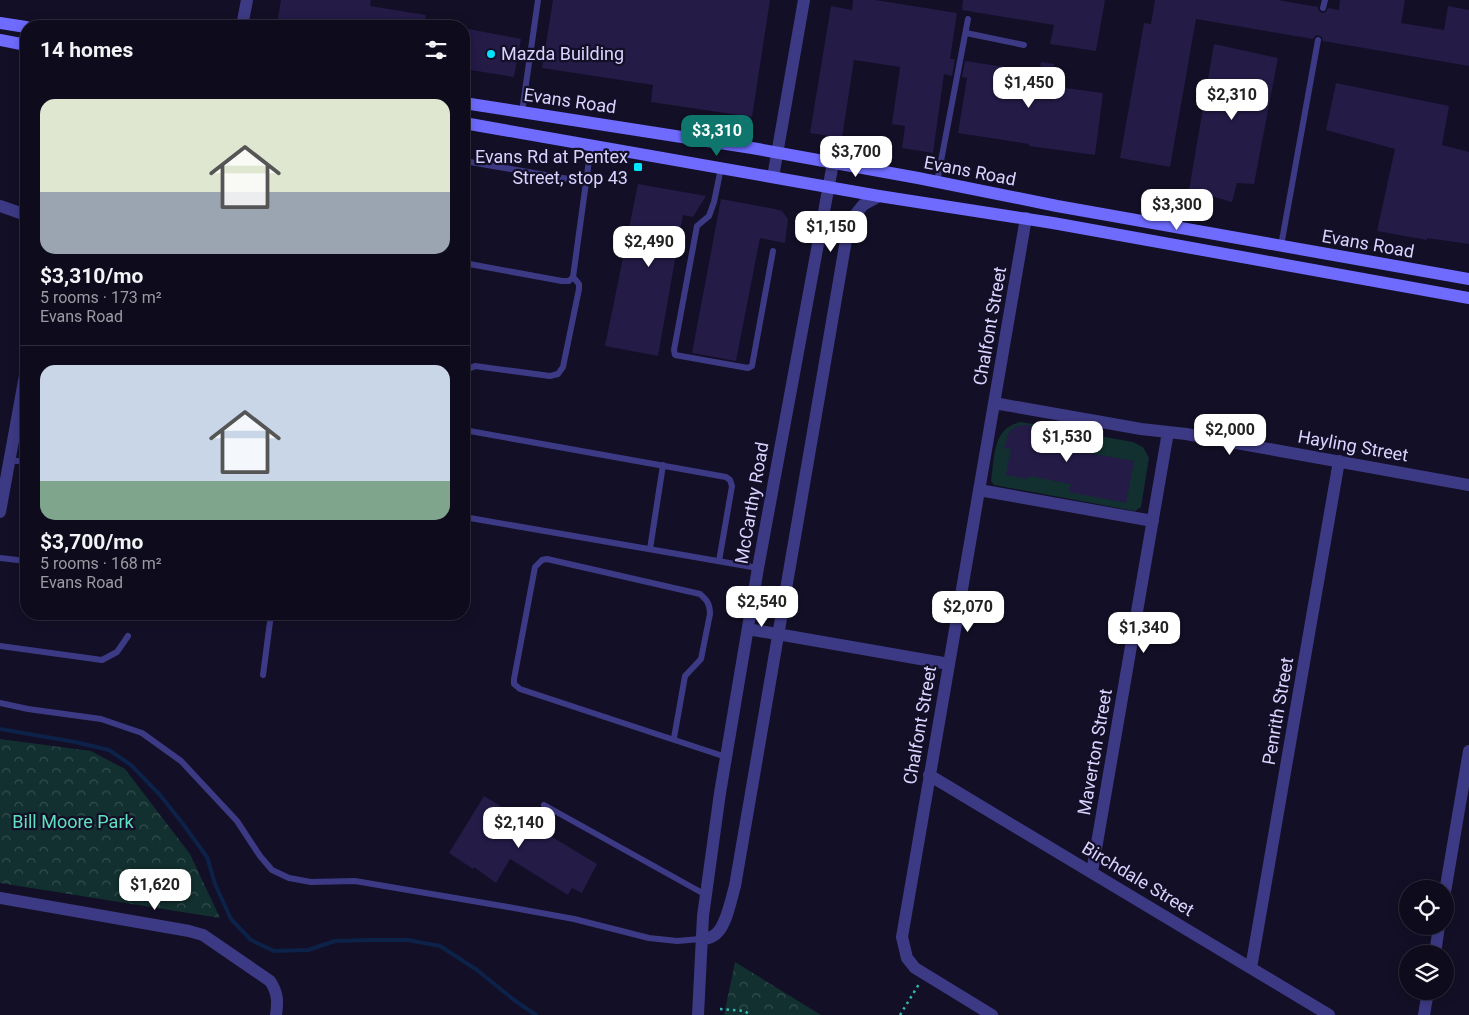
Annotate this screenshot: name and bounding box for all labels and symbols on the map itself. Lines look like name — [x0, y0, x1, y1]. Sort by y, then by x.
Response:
place label: Mazda Building — [501, 43, 624, 64]
marker: Mazda Building — [485, 48, 497, 60]
pin: $1,450 — [988, 66, 1070, 109]
pin: $2,310 — [1191, 78, 1273, 121]
street label: Evans Road — [522, 84, 618, 117]
pin: $3,310 — [676, 114, 758, 157]
pin: $3,700 — [815, 136, 897, 178]
place label: Evans Rd at Pentex Street, stop 43 — [475, 146, 628, 188]
street label: Evans Road — [922, 151, 1018, 190]
marker: Evans Rd at Pentex Street, stop 43 — [632, 161, 644, 173]
pin: $3,300 — [1136, 188, 1218, 231]
pin: $1,150 — [790, 210, 872, 253]
street label: Evans Road — [1320, 225, 1416, 262]
pin: $2,490 — [608, 226, 690, 268]
street label: Chalfont Street — [969, 265, 1010, 387]
pin: $2,000 — [1189, 414, 1271, 456]
pin: $1,530 — [1026, 420, 1108, 463]
street label: Hayling Street — [1296, 425, 1410, 466]
street label: McCarthy Road — [730, 440, 773, 565]
pin: $2,540 — [721, 586, 803, 628]
pin: $2,070 — [927, 590, 1009, 633]
pin: $1,340 — [1103, 612, 1185, 654]
street label: Penrith Street — [1258, 655, 1297, 766]
street label: Chalfont Street — [899, 664, 940, 786]
street label: Maverton Street — [1073, 687, 1116, 817]
pin: $2,140 — [478, 806, 560, 849]
park label: Bill Moore Park — [12, 811, 135, 832]
street label: Birchdale Street — [1079, 837, 1198, 920]
pin: $1,620 — [114, 868, 196, 911]

